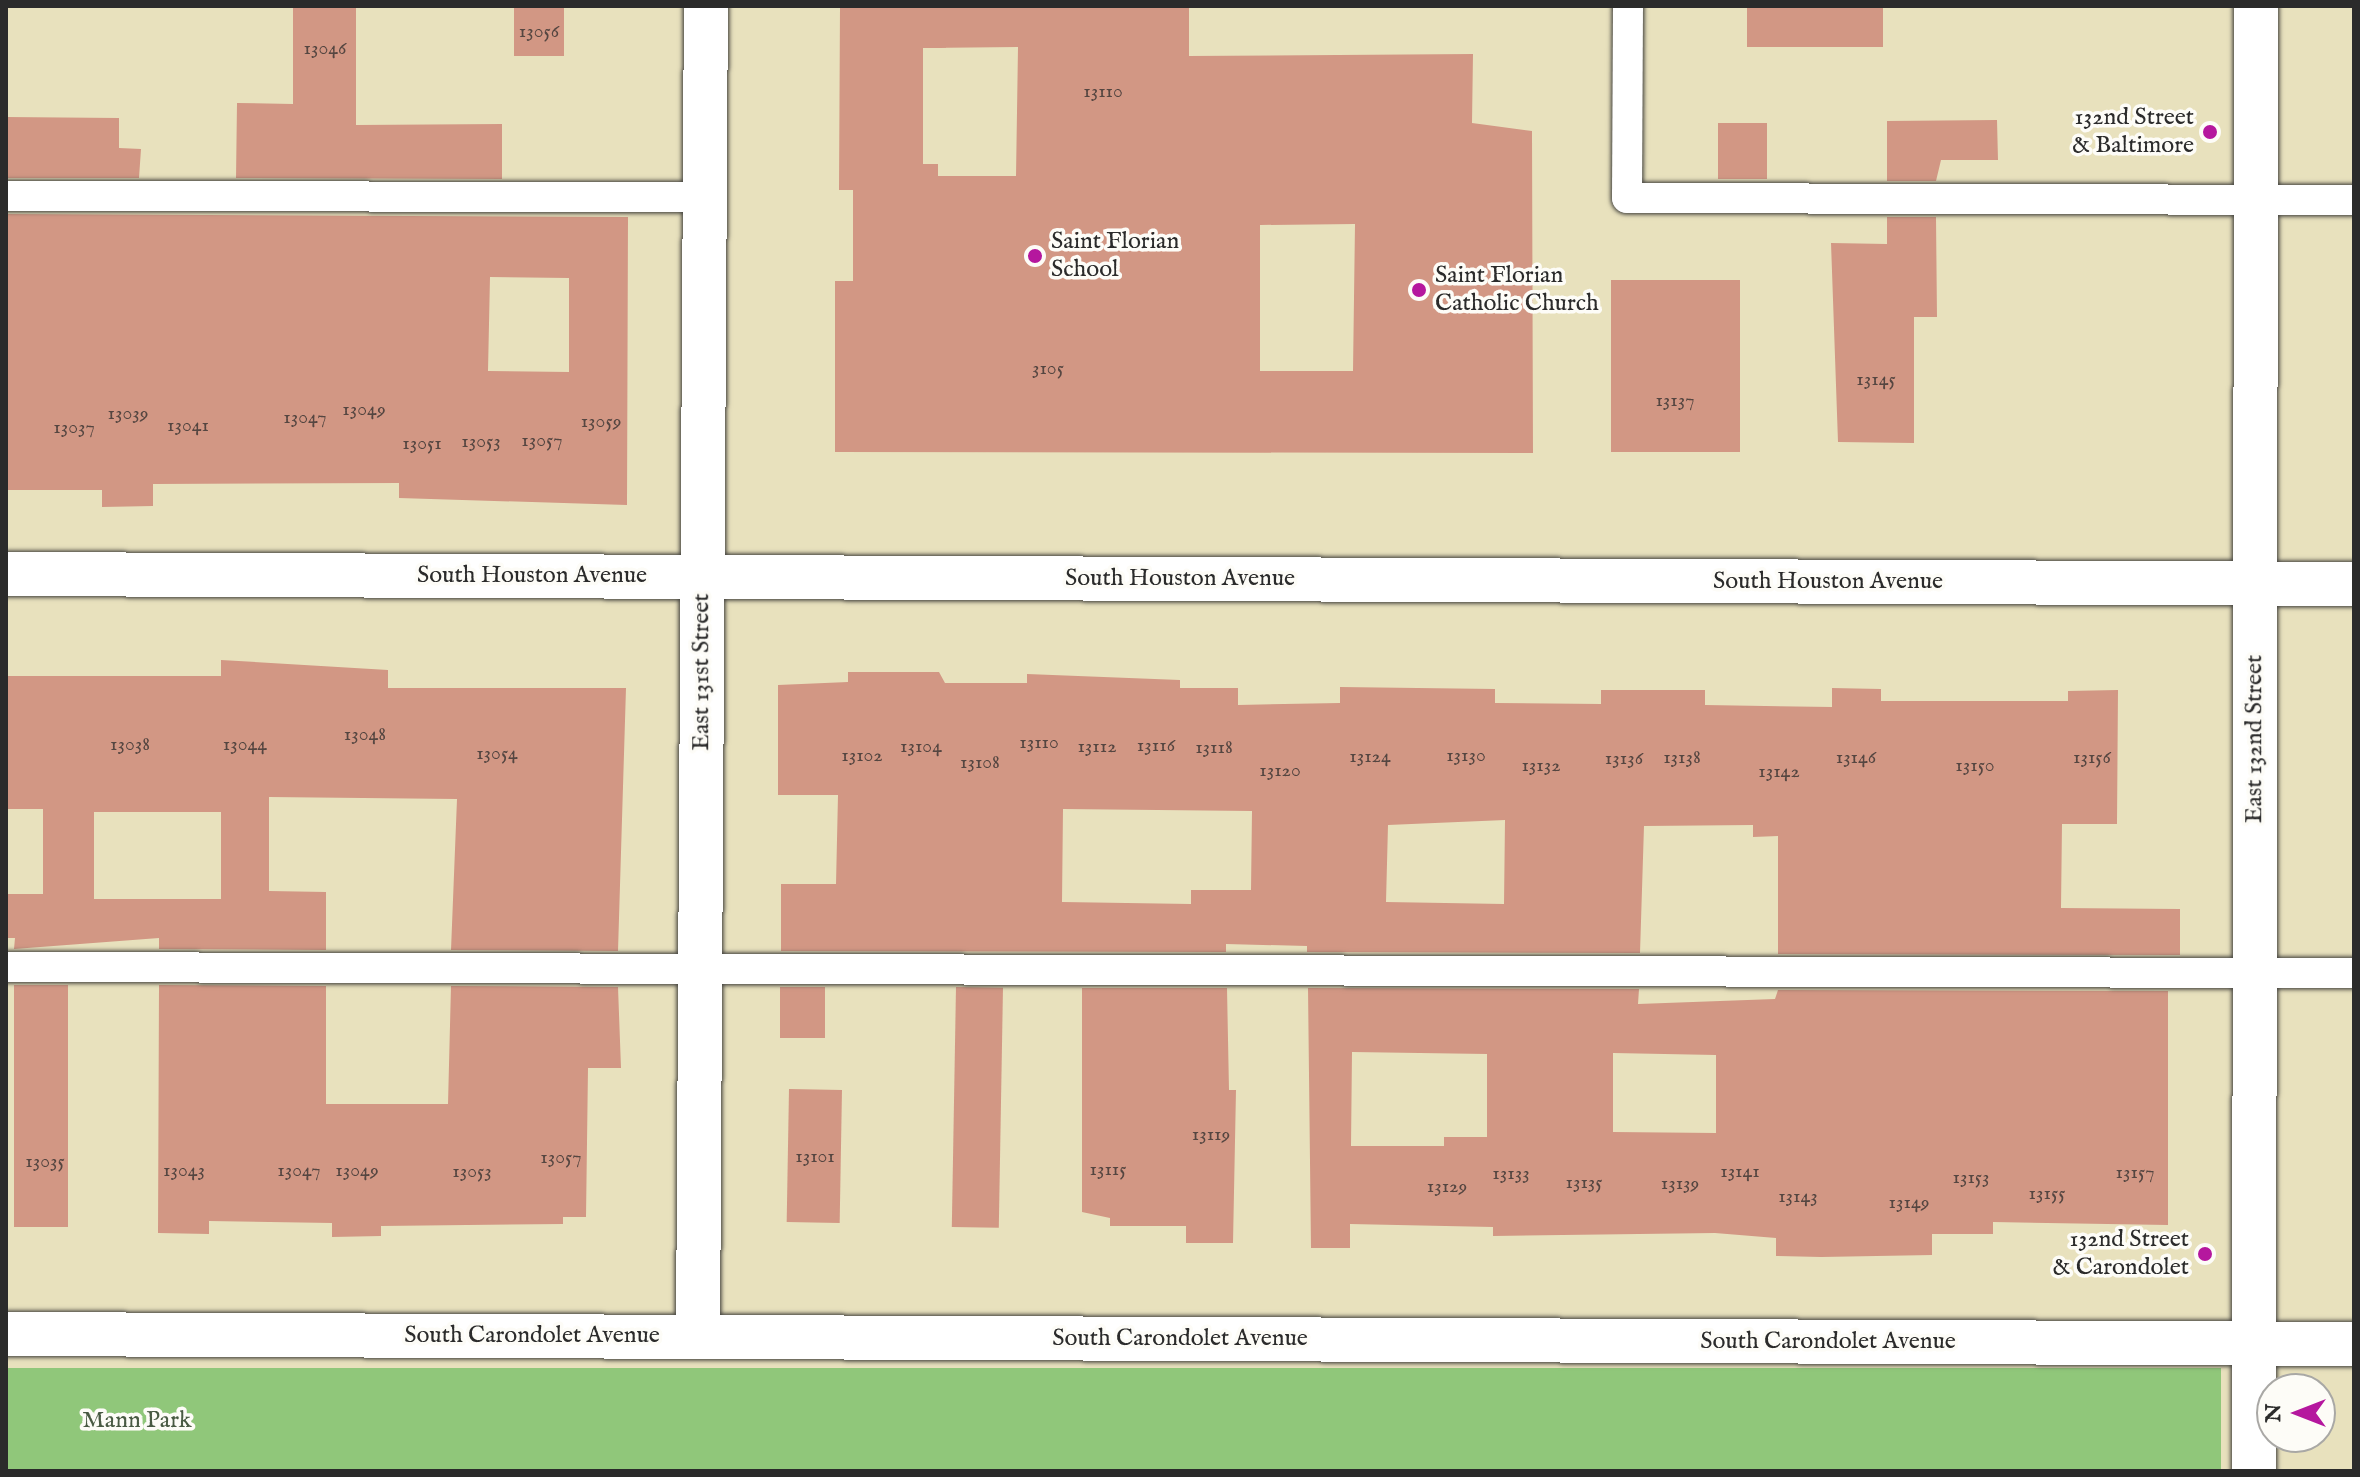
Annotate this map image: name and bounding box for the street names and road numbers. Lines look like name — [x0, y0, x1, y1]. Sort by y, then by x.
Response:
street label: South Houston Avenue — [417, 562, 647, 590]
street label: South Houston Avenue — [1065, 565, 1295, 593]
street label: South Houston Avenue — [1713, 568, 1943, 596]
street label: East 131st Street — [688, 593, 716, 751]
street label: East 132nd Street — [2241, 655, 2269, 823]
street label: South Carondolet Avenue — [404, 1322, 660, 1350]
street label: South Carondolet Avenue — [1052, 1325, 1308, 1353]
street label: South Carondolet Avenue — [1700, 1328, 1956, 1356]

